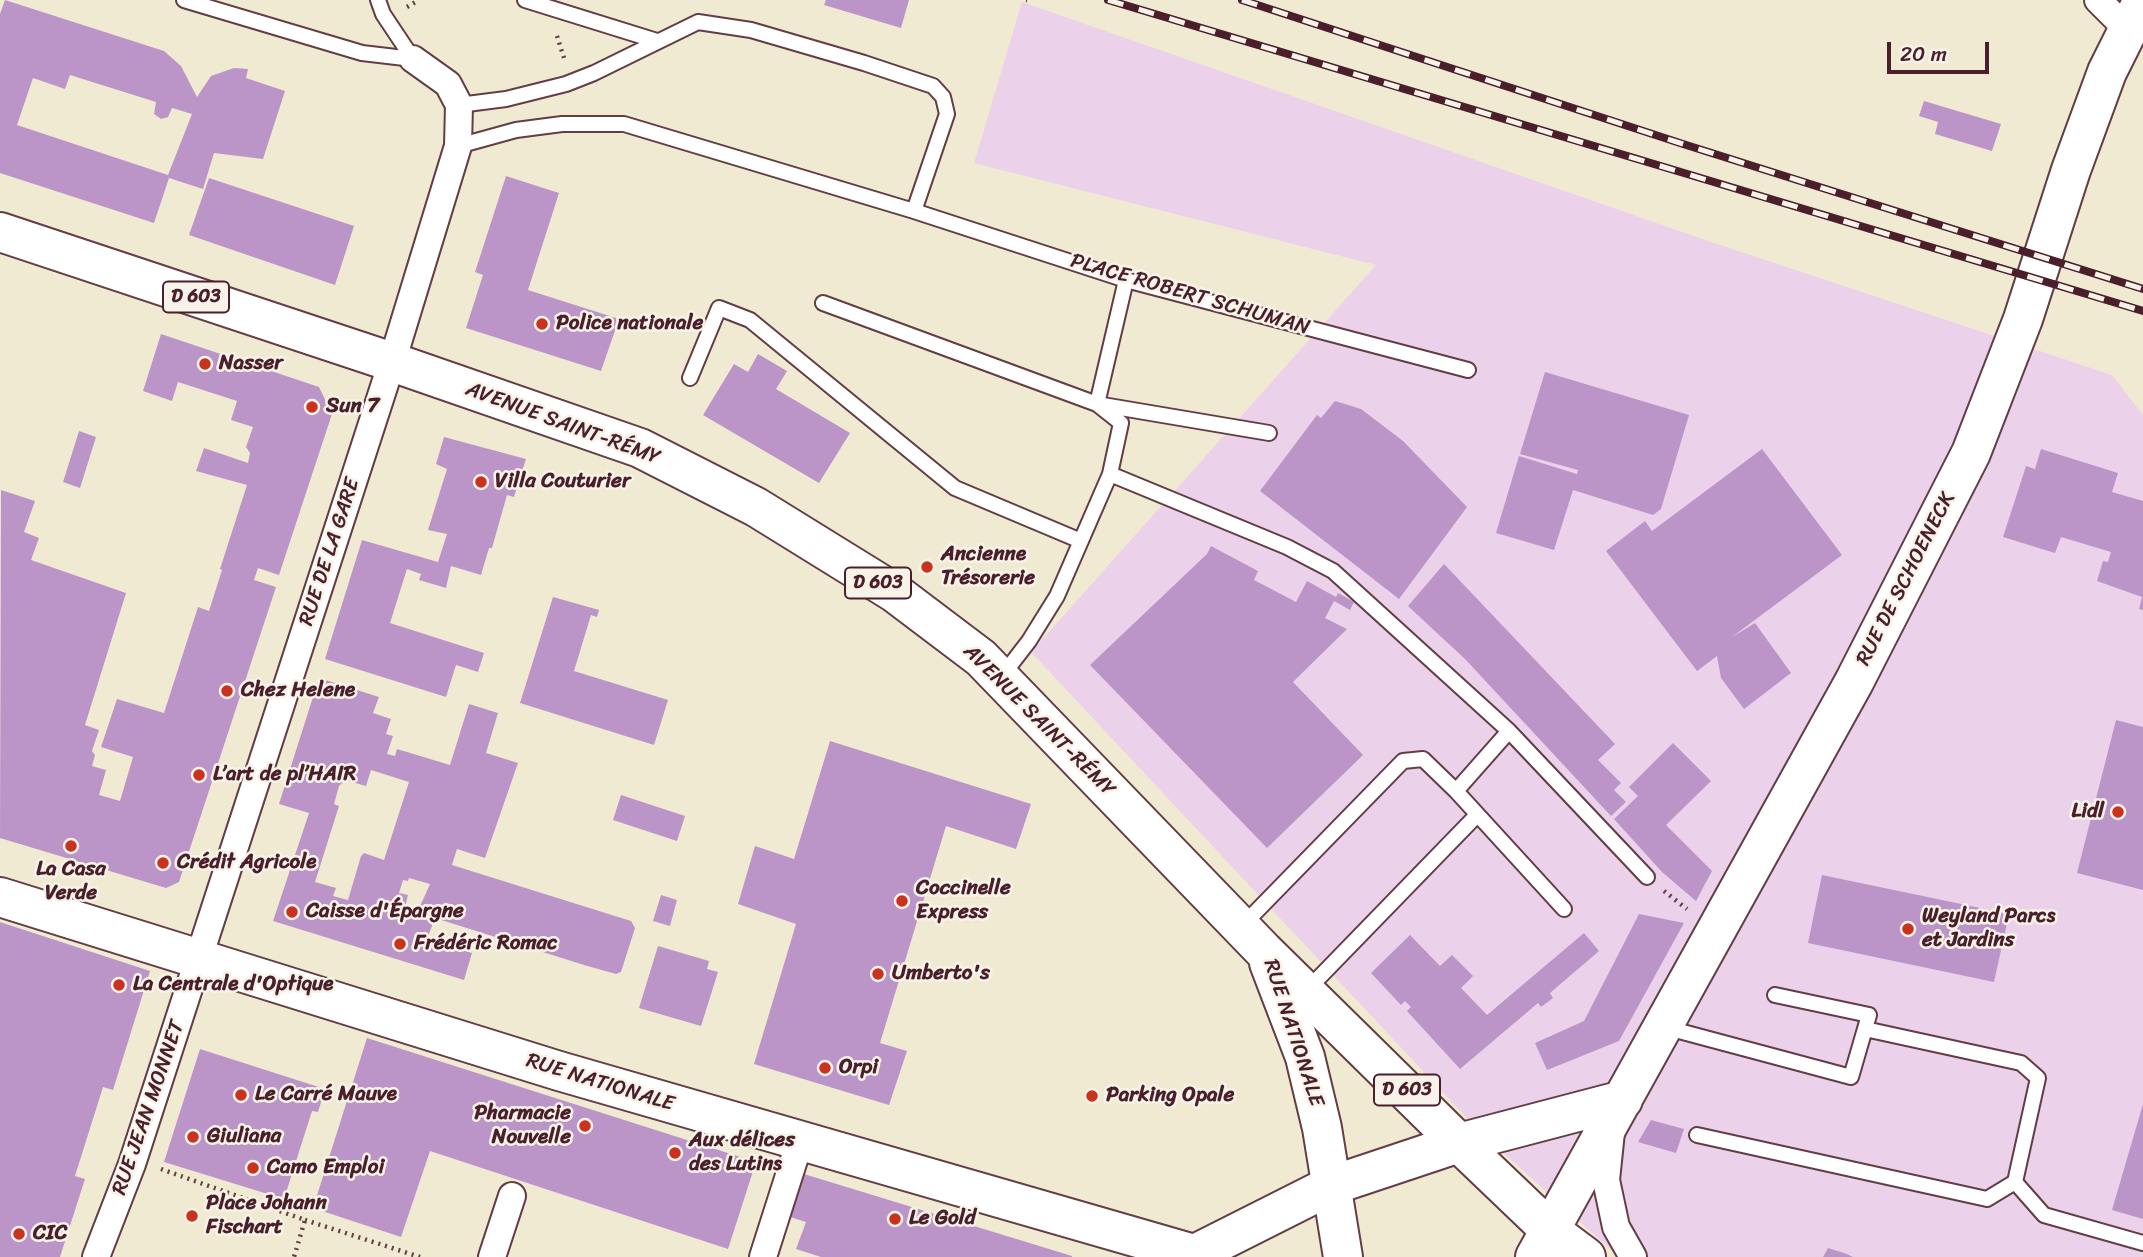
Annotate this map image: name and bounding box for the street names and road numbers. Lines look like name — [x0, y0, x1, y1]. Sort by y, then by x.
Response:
street label: PLACE ROBERT SCHUMAN — [1068, 249, 1312, 341]
road number: D 603 — [163, 282, 229, 312]
street label: AVENUE SAINT-RÉMY — [462, 377, 664, 471]
street label: RUE DE LA GARE — [294, 475, 366, 629]
street label: RUE DE SCHOENECK — [1851, 488, 1961, 670]
road number: D 603 — [845, 568, 911, 598]
street label: AVENUE SAINT-RÉMY — [957, 639, 1121, 803]
street label: RUE NATIONALE — [1257, 956, 1329, 1110]
street label: RUE JEAN MONNET — [107, 1018, 191, 1198]
street label: RUE NATIONALE — [523, 1049, 677, 1117]
road number: D 603 — [1374, 1074, 1440, 1106]

